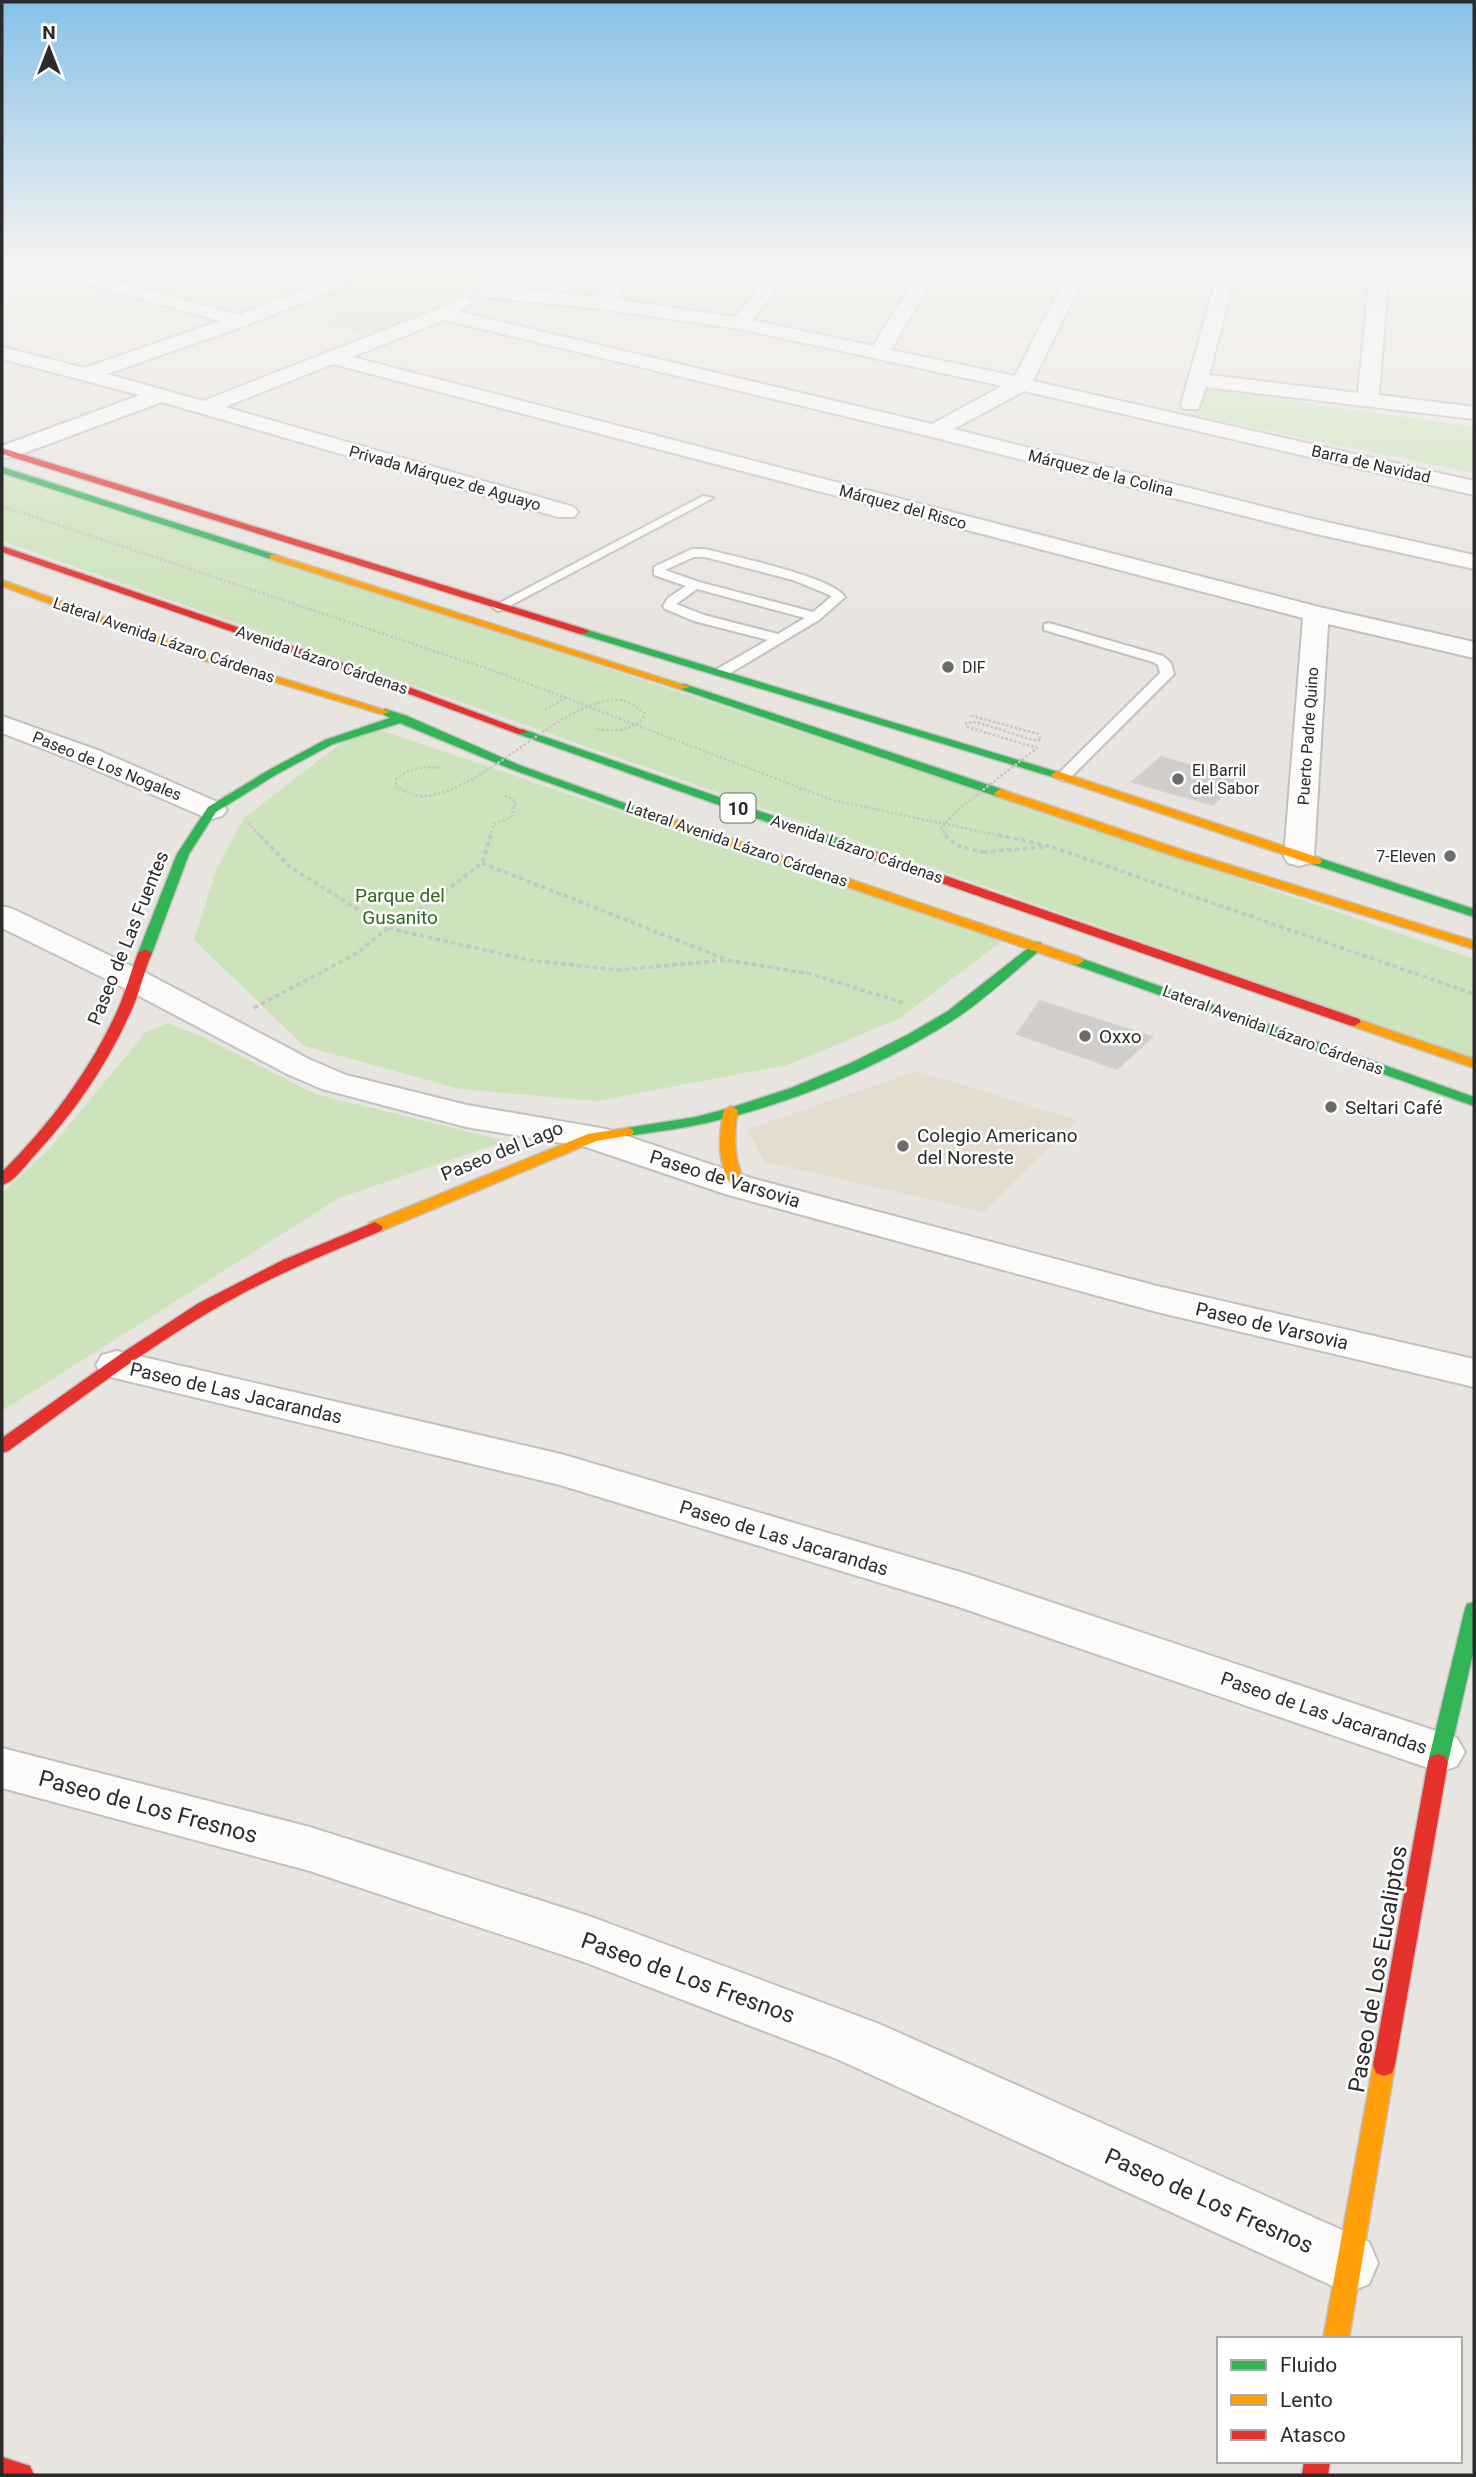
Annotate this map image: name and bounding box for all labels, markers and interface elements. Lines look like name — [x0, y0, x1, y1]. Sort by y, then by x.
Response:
north arrow — [14, 14, 84, 84]
text: N — [42, 21, 56, 44]
street label: Barra de Navidad — [1310, 441, 1432, 487]
street label: Privada Márquez de Aguayo — [347, 442, 543, 514]
street label: Márquez de la Colina — [1026, 446, 1176, 500]
street label: Márquez del Risco — [837, 481, 969, 533]
street label: Lateral Avenida Lázaro Cárdenas — [51, 593, 277, 687]
street label: Avenida Lázaro Cárdenas — [234, 622, 410, 698]
place label: DIF — [962, 658, 986, 677]
marker: DIF — [940, 659, 956, 675]
street label: Puerto Padre Quino — [1294, 666, 1322, 806]
street label: Paseo de Los Nogales — [30, 727, 184, 805]
place label: El Barril del Sabor — [1192, 761, 1260, 798]
marker: El Barril del Sabor — [1170, 771, 1186, 787]
road number: 10 — [720, 794, 756, 822]
street label: Lateral Avenida Lázaro Cárdenas — [624, 797, 850, 891]
street label: Avenida Lázaro Cárdenas — [769, 811, 945, 887]
place label: 7-Eleven — [1376, 847, 1436, 866]
street label: Paseo de Las Fuentes — [83, 848, 173, 1028]
marker: 7-Eleven — [1442, 848, 1458, 864]
park label: Parque del Gusanito — [355, 884, 445, 929]
street label: Lateral Avenida Lázaro Cárdenas — [1160, 981, 1386, 1079]
place label: Oxxo — [1099, 1025, 1142, 1048]
marker: Oxxo — [1077, 1028, 1093, 1044]
place label: Seltari Café — [1345, 1096, 1442, 1119]
marker: Seltari Café — [1323, 1099, 1339, 1115]
street label: Paseo del Lago — [437, 1116, 567, 1186]
place label: Colegio Americano del Noreste — [917, 1124, 1078, 1169]
marker: Colegio Americano del Noreste — [895, 1138, 911, 1154]
street label: Paseo de Varsovia — [647, 1145, 803, 1213]
street label: Paseo de Varsovia — [1193, 1297, 1351, 1355]
street label: Paseo de Las Jacarandas — [128, 1357, 344, 1429]
street label: Paseo de Las Jacarandas — [677, 1495, 891, 1581]
street label: Paseo de Las Jacarandas — [1218, 1667, 1430, 1759]
street label: Paseo de Los Fresnos — [36, 1765, 260, 1849]
street label: Paseo de Los Eucaliptos — [1343, 1843, 1413, 2095]
street label: Paseo de Los Fresnos — [577, 1927, 799, 2029]
street label: Paseo de Los Fresnos — [1101, 2143, 1317, 2259]
legend — [1217, 2337, 1462, 2463]
text: Fluido — [1280, 2353, 1337, 2377]
text: Lento — [1280, 2388, 1333, 2412]
text: Atasco — [1280, 2423, 1346, 2447]

